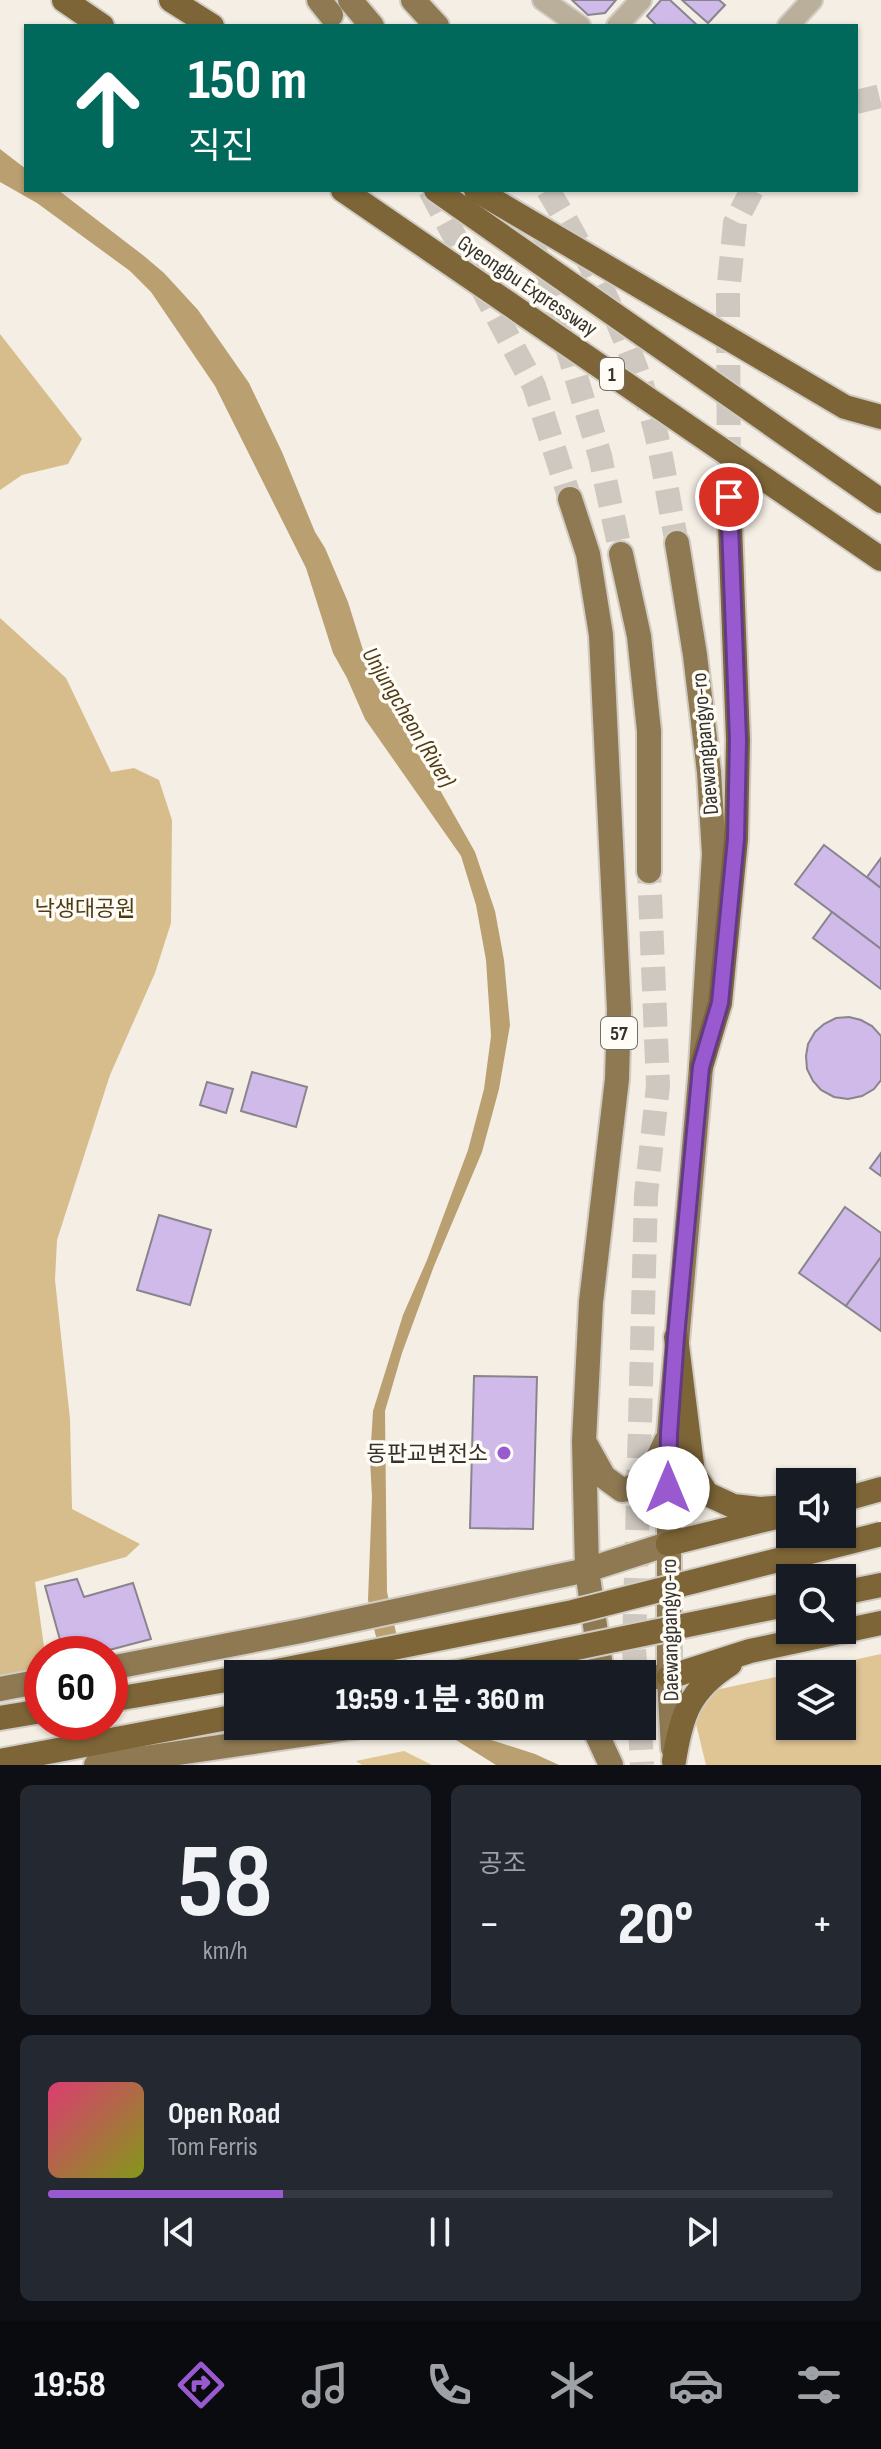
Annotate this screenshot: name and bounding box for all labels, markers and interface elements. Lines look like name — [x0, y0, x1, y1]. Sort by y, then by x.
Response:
text: 150 m — [188, 48, 307, 115]
icon: ahead — [56, 56, 160, 160]
text: 직진 — [188, 126, 254, 169]
street label: Gyeongbu Expressway — [452, 230, 603, 343]
road number: 1 — [600, 358, 624, 390]
pin — [695, 463, 763, 531]
icon: arrive — [707, 475, 751, 519]
water label: Unjungcheon (River) — [355, 642, 462, 793]
street label: Daewangpangyo-ro — [686, 672, 725, 816]
park label: 낙생대공원 — [34, 896, 136, 923]
road number: 57 — [601, 1017, 637, 1049]
place label: 동판교변전소 — [367, 1441, 488, 1468]
marker: 동판교변전소 — [495, 1444, 513, 1462]
position arrow — [626, 1446, 710, 1530]
map controls — [776, 1468, 856, 1740]
button: sound — [776, 1468, 856, 1548]
street label: Daewangpangyo-ro — [656, 1558, 685, 1702]
button: search — [776, 1564, 856, 1644]
speed limit sign: 60 — [24, 1636, 128, 1740]
button: layers — [776, 1660, 856, 1740]
text: 19:59 · 1 분 · 360 m — [336, 1682, 544, 1718]
text: 58 — [178, 1821, 273, 1946]
text: 공조 — [479, 1849, 526, 1880]
text: 20° — [618, 1889, 694, 1961]
text: − — [479, 1898, 500, 1951]
text: + — [811, 1898, 833, 1951]
text: km/h — [203, 1936, 248, 1967]
text: Open Road — [168, 2096, 280, 2132]
text: Tom Ferris — [168, 2132, 258, 2163]
icon: previous — [157, 2210, 201, 2254]
icon: pause — [418, 2210, 462, 2254]
icon: next — [680, 2210, 724, 2254]
icon: directions — [173, 2357, 229, 2413]
icon: music — [297, 2357, 353, 2413]
icon: phone — [421, 2357, 477, 2413]
icon: climate — [544, 2357, 600, 2413]
icon: car — [668, 2357, 724, 2413]
icon: filters — [791, 2357, 847, 2413]
text: 19:58 — [34, 2364, 106, 2407]

